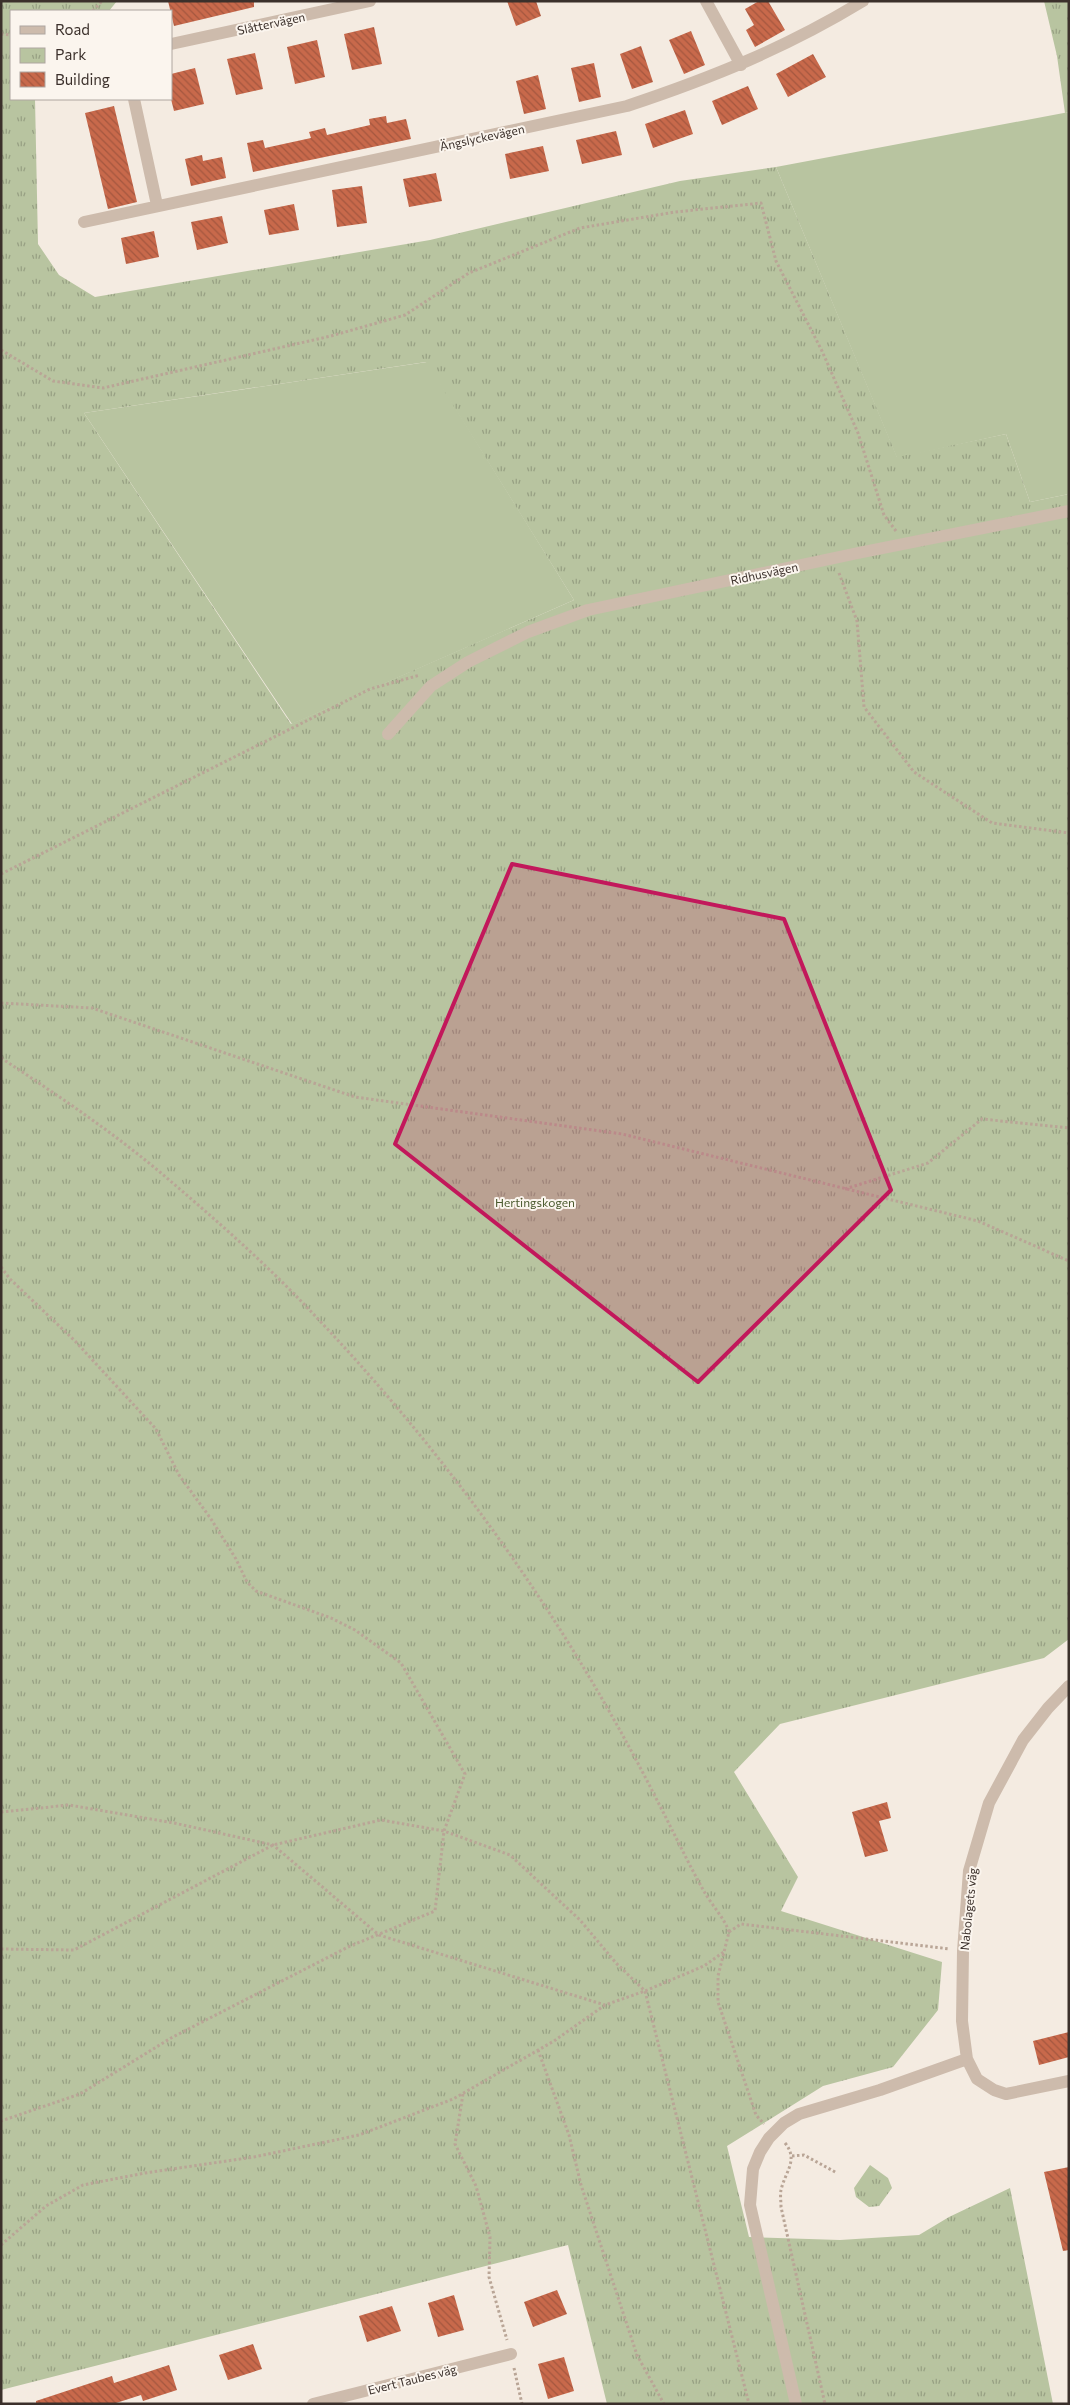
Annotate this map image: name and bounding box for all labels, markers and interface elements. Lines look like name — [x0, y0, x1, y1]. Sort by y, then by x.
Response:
street label: Slåttervägen — [236, 9, 306, 37]
legend — [10, 10, 172, 100]
text: Road — [55, 20, 90, 38]
text: Park — [55, 45, 86, 63]
text: Building — [55, 70, 110, 88]
street label: Ängslyckevägen — [438, 121, 526, 153]
street label: Ridhusvägen — [729, 559, 799, 587]
park label: Hertingskogen — [495, 1195, 575, 1209]
street label: Nabolagets väg — [957, 1867, 979, 1951]
street label: Evert Taubes väg — [366, 2361, 458, 2397]

